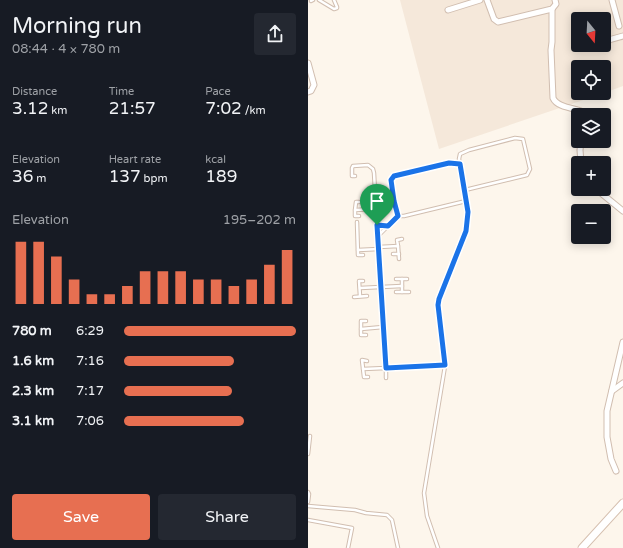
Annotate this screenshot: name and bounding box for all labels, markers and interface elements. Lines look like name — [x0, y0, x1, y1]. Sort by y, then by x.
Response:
north arrow — [571, 12, 611, 52]
map controls — [571, 12, 611, 244]
text: Morning run — [12, 13, 142, 39]
button: share — [254, 13, 296, 55]
text: 08:44 · 4 × 780 m — [12, 41, 120, 57]
button: locate — [571, 60, 611, 100]
text: Distance — [12, 85, 57, 98]
text: Time — [109, 85, 134, 98]
text: Pace — [205, 85, 231, 98]
text: 3.12 — [12, 98, 48, 119]
text: 21:57 — [109, 98, 156, 119]
text: 7:02 — [205, 98, 242, 119]
text: km — [48, 104, 67, 117]
text: /km — [242, 104, 266, 117]
button: layers — [571, 108, 611, 148]
text: Elevation — [12, 153, 60, 166]
text: Heart rate — [109, 153, 161, 166]
text: kcal — [205, 153, 226, 166]
button: + — [571, 156, 611, 196]
text: 36 — [12, 166, 33, 187]
text: 137 — [109, 166, 141, 187]
text: 189 — [205, 166, 237, 187]
text: m — [33, 172, 46, 185]
text: bpm — [141, 172, 168, 185]
pin — [360, 184, 394, 225]
icon: arrive — [366, 190, 388, 212]
button: − — [571, 204, 611, 244]
text: Elevation — [12, 212, 69, 228]
text: 195–202 m — [223, 212, 296, 228]
text: 780 m — [12, 323, 52, 339]
text: 6:29 — [76, 323, 104, 339]
text: 1.6 km — [12, 353, 54, 369]
text: 7:16 — [76, 353, 104, 369]
text: 2.3 km — [12, 383, 54, 399]
text: 7:17 — [76, 383, 104, 399]
text: 3.1 km — [12, 413, 54, 429]
text: 7:06 — [76, 413, 104, 429]
button: Save — [12, 494, 150, 540]
button: Share — [158, 494, 296, 540]

